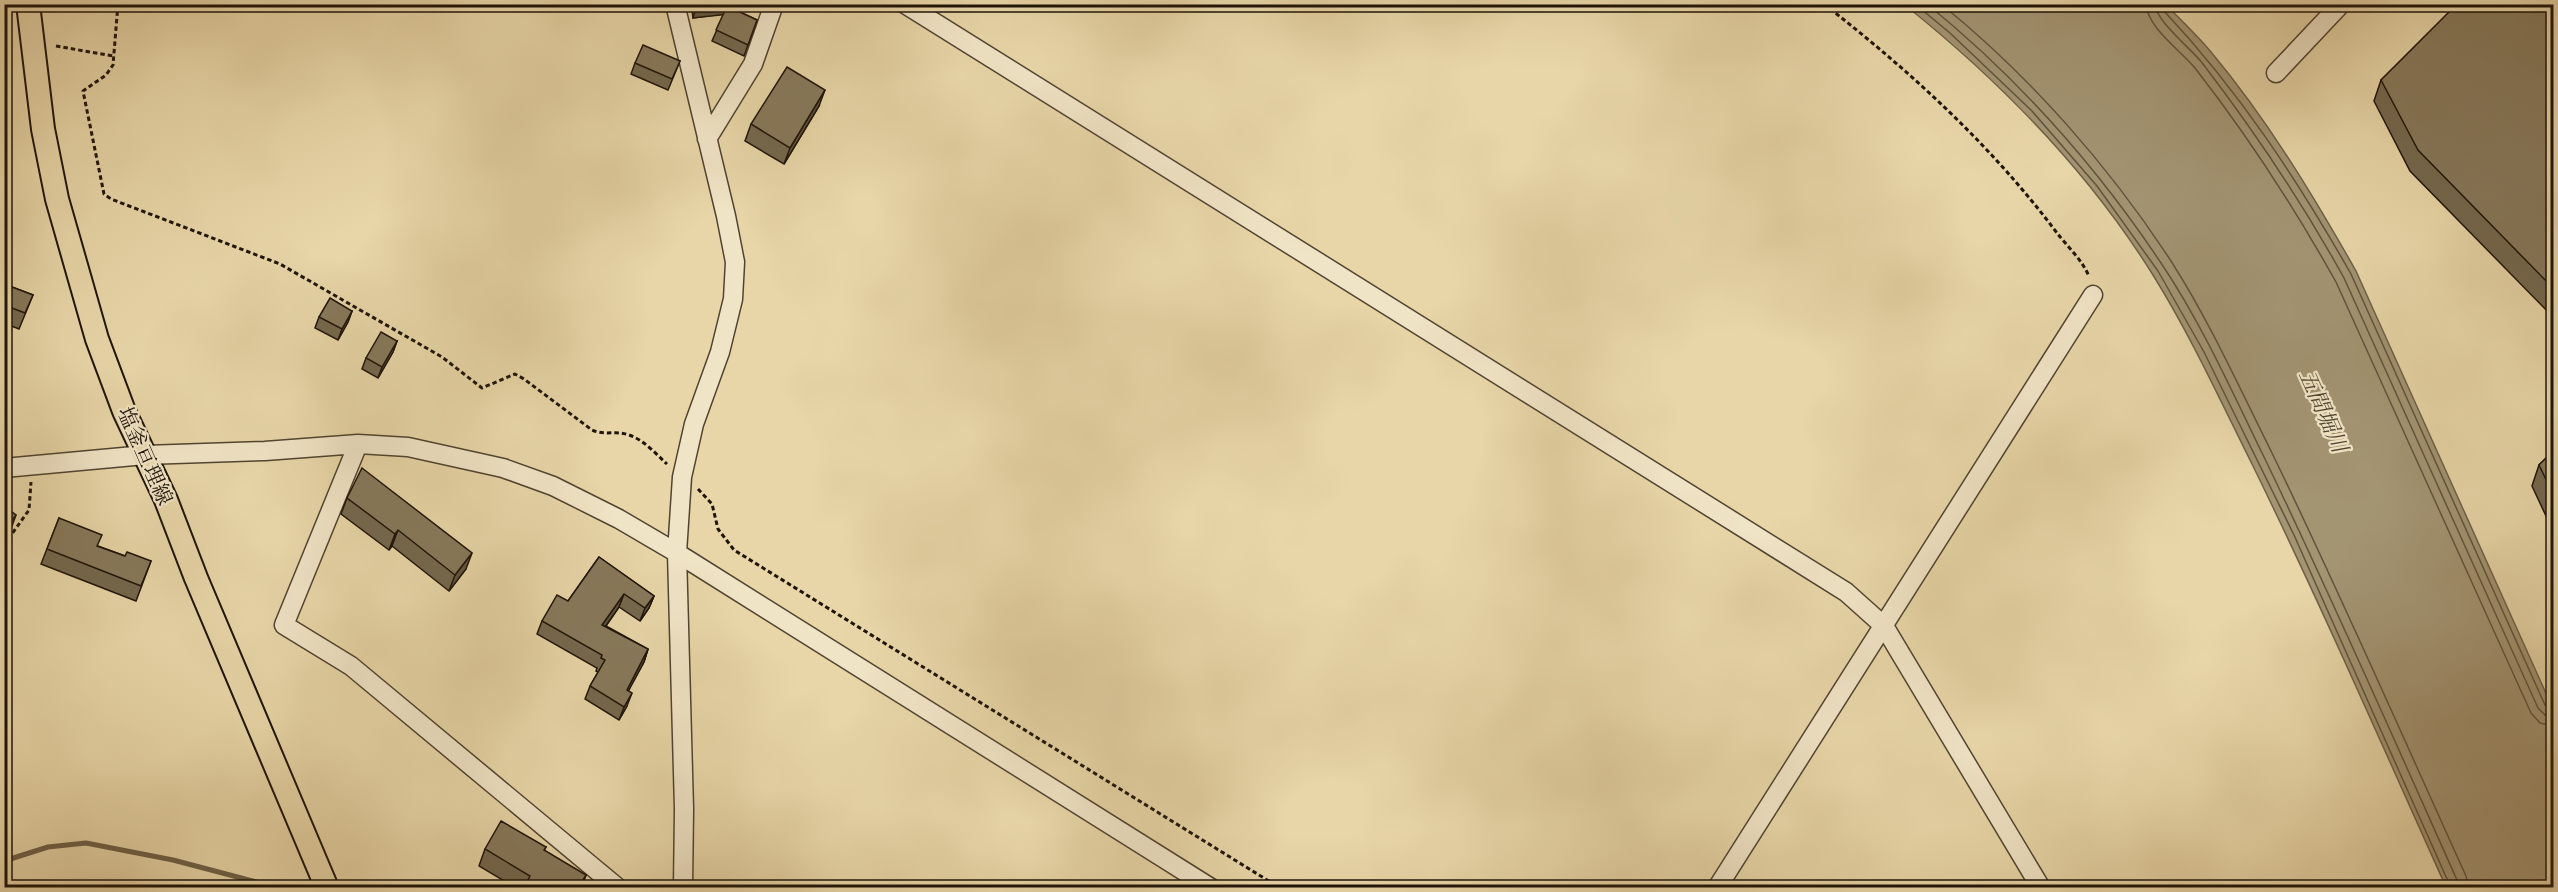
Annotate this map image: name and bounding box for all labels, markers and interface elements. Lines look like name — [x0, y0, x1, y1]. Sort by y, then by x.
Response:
water label: 五間堀川 — [2293, 366, 2354, 458]
street label: 塩釜亘理線 — [113, 403, 177, 509]

